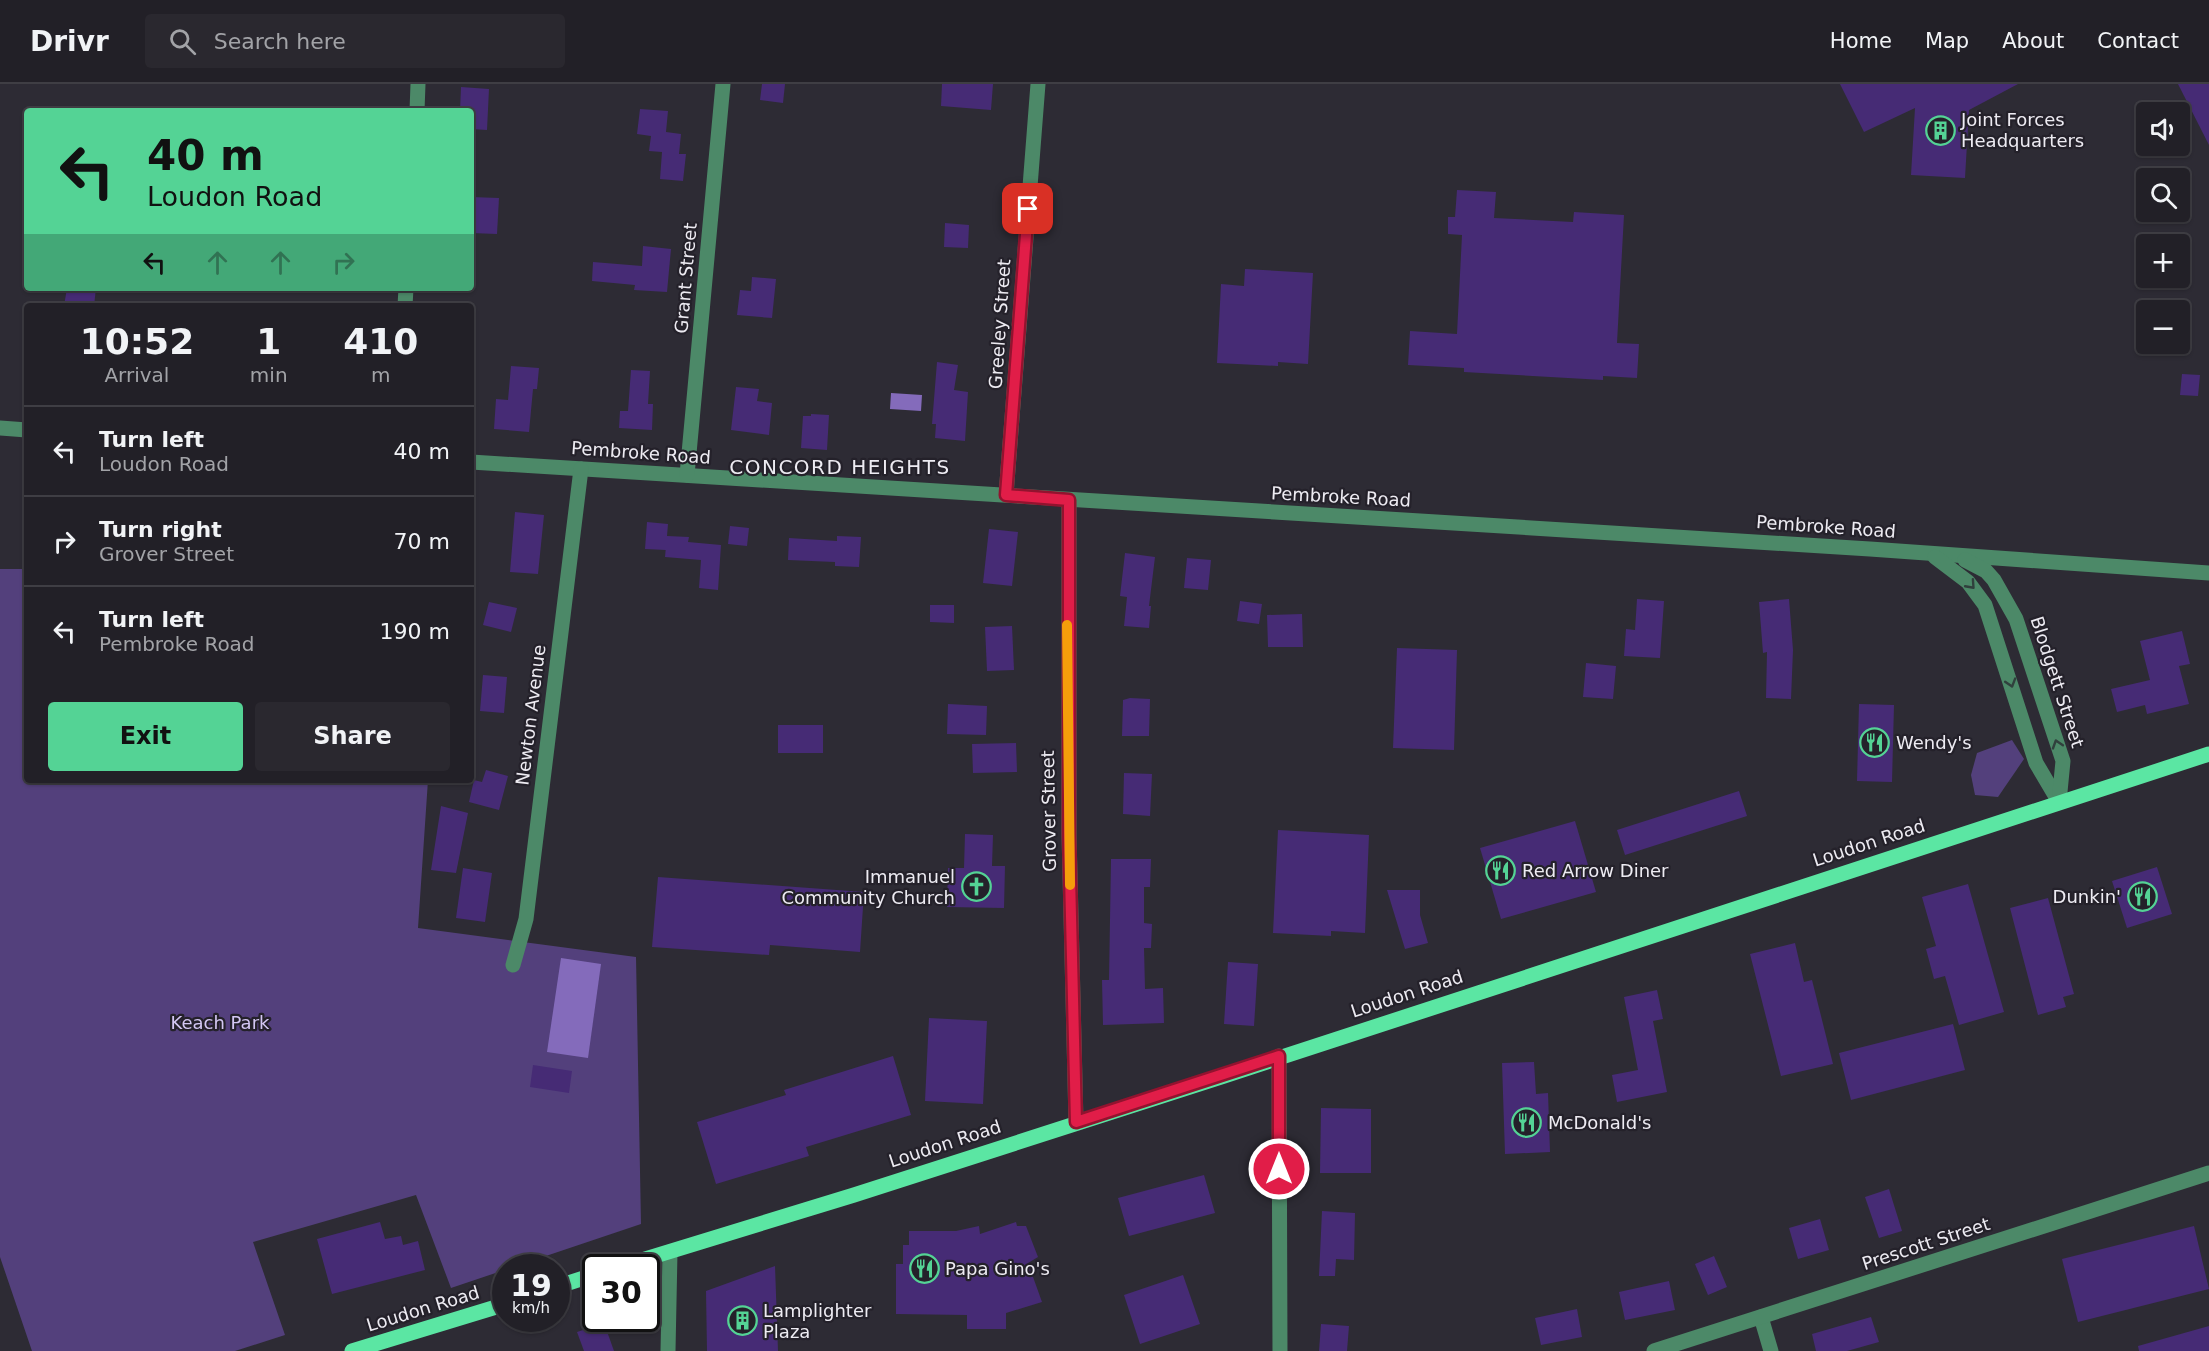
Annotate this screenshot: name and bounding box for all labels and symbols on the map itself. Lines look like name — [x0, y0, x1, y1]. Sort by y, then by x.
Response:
place label: Joint Forces Headquarters — [1960, 109, 2084, 151]
building icon: Joint Forces Headquarters — [1924, 114, 1956, 146]
pin — [1002, 183, 1053, 234]
street label: Grant Street — [670, 222, 701, 334]
street label: Greeley Street — [984, 258, 1015, 390]
street label: Pembroke Road — [570, 437, 712, 468]
district label: CONCORD HEIGHTS — [729, 455, 951, 479]
street label: Pembroke Road — [1271, 482, 1411, 511]
street label: Pembroke Road — [1755, 511, 1897, 542]
one-way arrow — [1963, 578, 1974, 589]
street label: Blodgett Street — [2026, 614, 2089, 750]
street label: Newton Avenue — [511, 644, 550, 786]
one-way arrow — [2004, 677, 2017, 688]
restaurant icon: Wendy's — [1859, 727, 1891, 759]
place label: Wendy's — [1896, 732, 1972, 753]
one-way arrow — [2052, 739, 2065, 750]
street label: Grover Street — [1037, 750, 1060, 872]
street label: Loudon Road — [1810, 814, 1928, 871]
restaurant icon: Red Arrow Diner — [1485, 855, 1517, 887]
place label: Red Arrow Diner — [1522, 860, 1669, 881]
place label: Immanuel Community Church — [781, 866, 955, 908]
church icon: Immanuel Community Church — [960, 871, 992, 903]
restaurant icon: Dunkin' — [2126, 881, 2158, 913]
place label: Dunkin' — [2053, 886, 2121, 907]
street label: Loudon Road — [1348, 965, 1466, 1022]
park label: Keach Park — [171, 1012, 270, 1033]
restaurant icon: McDonald's — [1511, 1107, 1543, 1139]
place label: McDonald's — [1548, 1112, 1652, 1133]
street label: Loudon Road — [886, 1115, 1004, 1172]
position arrow — [1247, 1137, 1311, 1201]
street label: Prescott Street — [1859, 1213, 1993, 1274]
restaurant icon: Papa Gino's — [908, 1253, 940, 1285]
speed limit sign: 30 — [582, 1254, 660, 1332]
place label: Papa Gino's — [945, 1258, 1050, 1279]
street label: Loudon Road — [364, 1281, 482, 1336]
place label: Lamplighter Plaza — [763, 1300, 872, 1342]
building icon: Lamplighter Plaza — [726, 1305, 758, 1337]

